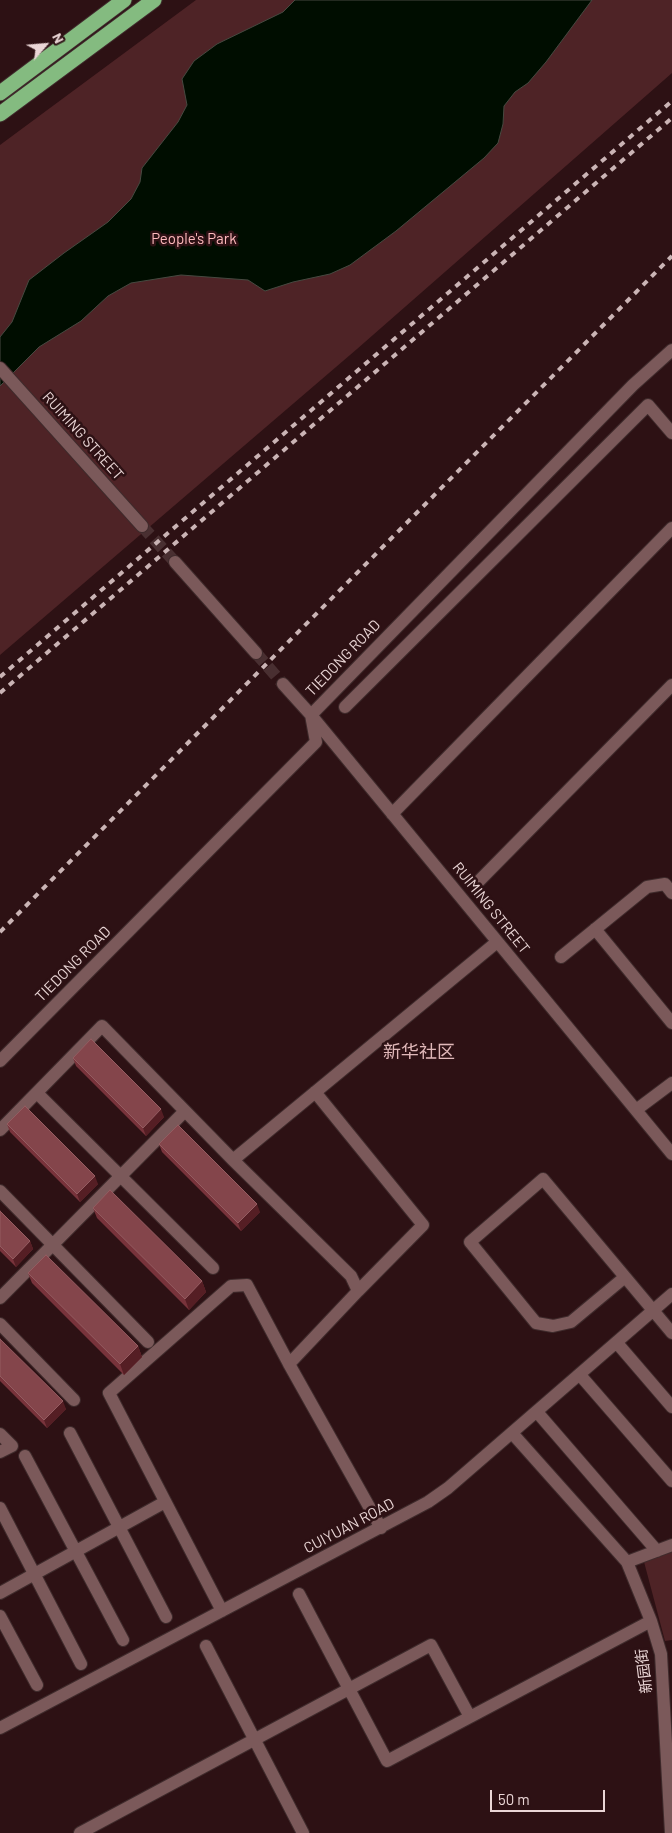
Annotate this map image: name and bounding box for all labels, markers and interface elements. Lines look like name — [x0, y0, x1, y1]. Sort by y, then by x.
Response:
north arrow — [20, 20, 70, 70]
text: N — [49, 30, 68, 46]
park label: People's Park — [151, 230, 237, 248]
street label: RUIMING STREET — [39, 388, 127, 484]
street label: TIEDONG ROAD — [302, 616, 384, 700]
street label: RUIMING STREET — [449, 859, 533, 957]
street label: TIEDONG ROAD — [32, 923, 114, 1005]
district label: 新华社区 — [383, 1041, 455, 1063]
street label: CUIYUAN ROAD — [301, 1495, 397, 1557]
street label: 新园街 — [632, 1648, 656, 1694]
scale bar — [492, 1780, 607, 1812]
text: 50 m — [498, 1790, 530, 1808]

